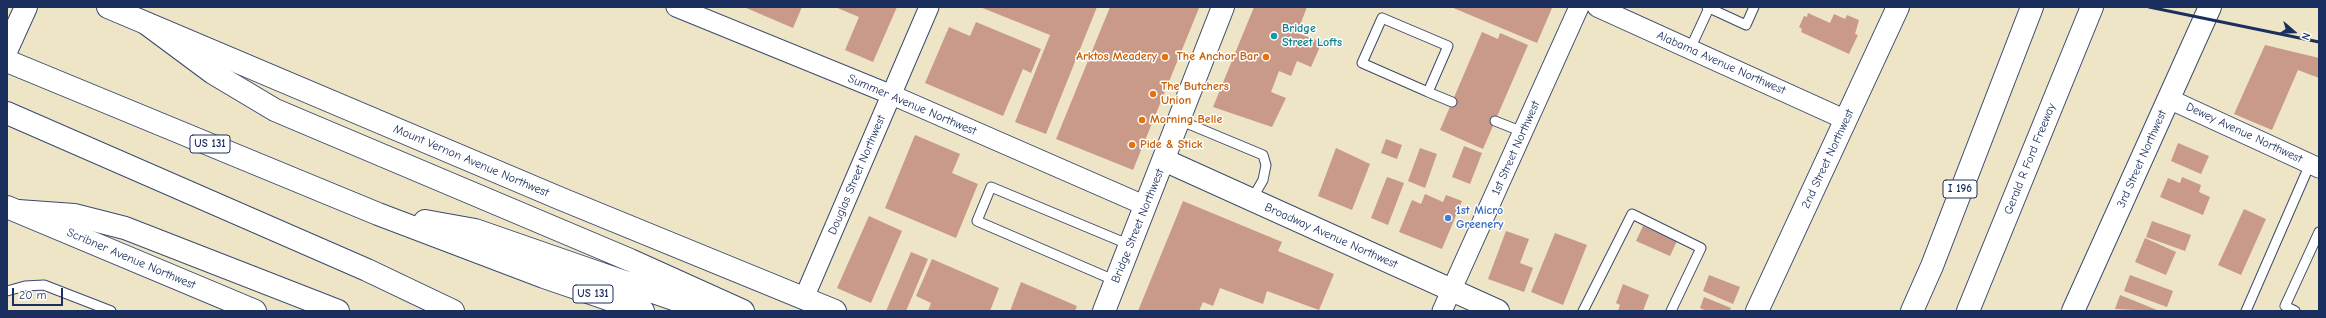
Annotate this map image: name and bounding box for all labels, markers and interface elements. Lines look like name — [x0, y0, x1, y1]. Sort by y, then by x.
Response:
north arrow — [2274, 12, 2314, 52]
place label: Bridge Street Lofts — [1282, 22, 1342, 50]
street label: Alabama Avenue Northwest — [1654, 28, 1788, 98]
marker: Bridge Street Lofts — [1269, 31, 1279, 41]
text: N — [2298, 31, 2313, 42]
place label: Arktos Meadery — [1076, 50, 1157, 64]
place label: The Anchor Bar — [1177, 50, 1258, 64]
marker: Arktos Meadery — [1160, 52, 1170, 62]
marker: The Anchor Bar — [1261, 52, 1271, 62]
street label: Summer Avenue Northwest — [846, 71, 978, 139]
place label: The Butchers Union — [1161, 80, 1229, 108]
marker: The Butchers Union — [1148, 89, 1158, 99]
street label: 1st Street Northwest — [1489, 99, 1543, 197]
street label: Dewey Avenue Northwest — [2184, 100, 2304, 166]
street label: Gerald R Ford Freeway — [2001, 101, 2059, 217]
street label: 2nd Street Northwest — [1799, 107, 1857, 211]
street label: 3rd Street Northwest — [2114, 108, 2170, 210]
street label: Douglas Street Northwest — [825, 113, 889, 237]
place label: Morning Belle — [1150, 113, 1222, 127]
marker: Morning Belle — [1137, 115, 1147, 125]
street label: Mount Vernon Avenue Northwest — [391, 122, 551, 200]
road number: US 131 — [190, 135, 230, 153]
place label: Pide & Stick — [1140, 138, 1203, 152]
marker: Pide & Stick — [1127, 140, 1137, 150]
street label: Bridge Street Northwest — [1108, 167, 1168, 285]
road number: I 196 — [1943, 180, 1977, 198]
street label: Broadway Avenue Northwest — [1262, 200, 1400, 272]
place label: 1st Micro Greenery — [1456, 204, 1503, 232]
marker: 1st Micro Greenery — [1443, 213, 1453, 223]
street label: Scribner Avenue Northwest — [64, 225, 198, 293]
scale bar — [14, 280, 65, 306]
road number: US 131 — [573, 285, 613, 303]
text: 20 m — [19, 288, 47, 302]

